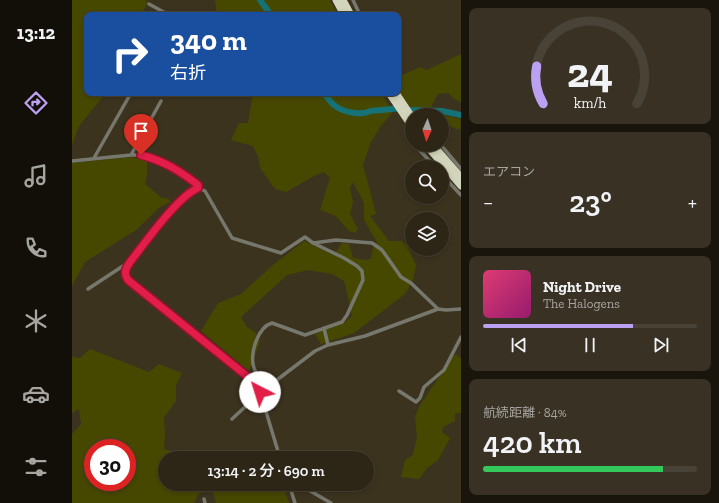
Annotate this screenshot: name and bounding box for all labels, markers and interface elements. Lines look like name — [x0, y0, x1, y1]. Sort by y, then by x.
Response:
text: 13:12 — [17, 22, 55, 44]
text: 340 m — [170, 24, 247, 57]
icon: right — [104, 28, 156, 80]
text: 24 — [567, 48, 613, 98]
text: 右折 — [170, 62, 206, 84]
icon: directions — [22, 89, 50, 117]
text: km/h — [574, 94, 606, 111]
north arrow — [405, 108, 449, 152]
map controls — [405, 108, 449, 256]
pin — [124, 114, 158, 155]
icon: arrive — [130, 120, 152, 142]
button: search — [405, 160, 449, 204]
icon: music — [22, 162, 50, 190]
text: エアコン — [483, 164, 535, 179]
text: 23° — [569, 184, 612, 220]
text: − — [483, 189, 493, 216]
text: + — [688, 189, 697, 216]
button: layers — [405, 212, 449, 256]
icon: phone — [22, 234, 50, 262]
text: Night Drive — [543, 278, 621, 296]
text: The Halogens — [543, 296, 620, 311]
icon: climate — [22, 307, 50, 335]
icon: previous — [508, 334, 530, 356]
icon: pause — [579, 334, 601, 356]
icon: next — [650, 334, 672, 356]
position arrow — [239, 371, 281, 413]
icon: car — [22, 380, 50, 408]
text: 航続距離 · 84% — [483, 405, 567, 420]
text: 420 km — [483, 425, 581, 461]
speed limit sign: 30 — [84, 439, 136, 491]
icon: filters — [22, 453, 50, 481]
text: 13:14 · 2 分 · 690 m — [207, 462, 325, 480]

